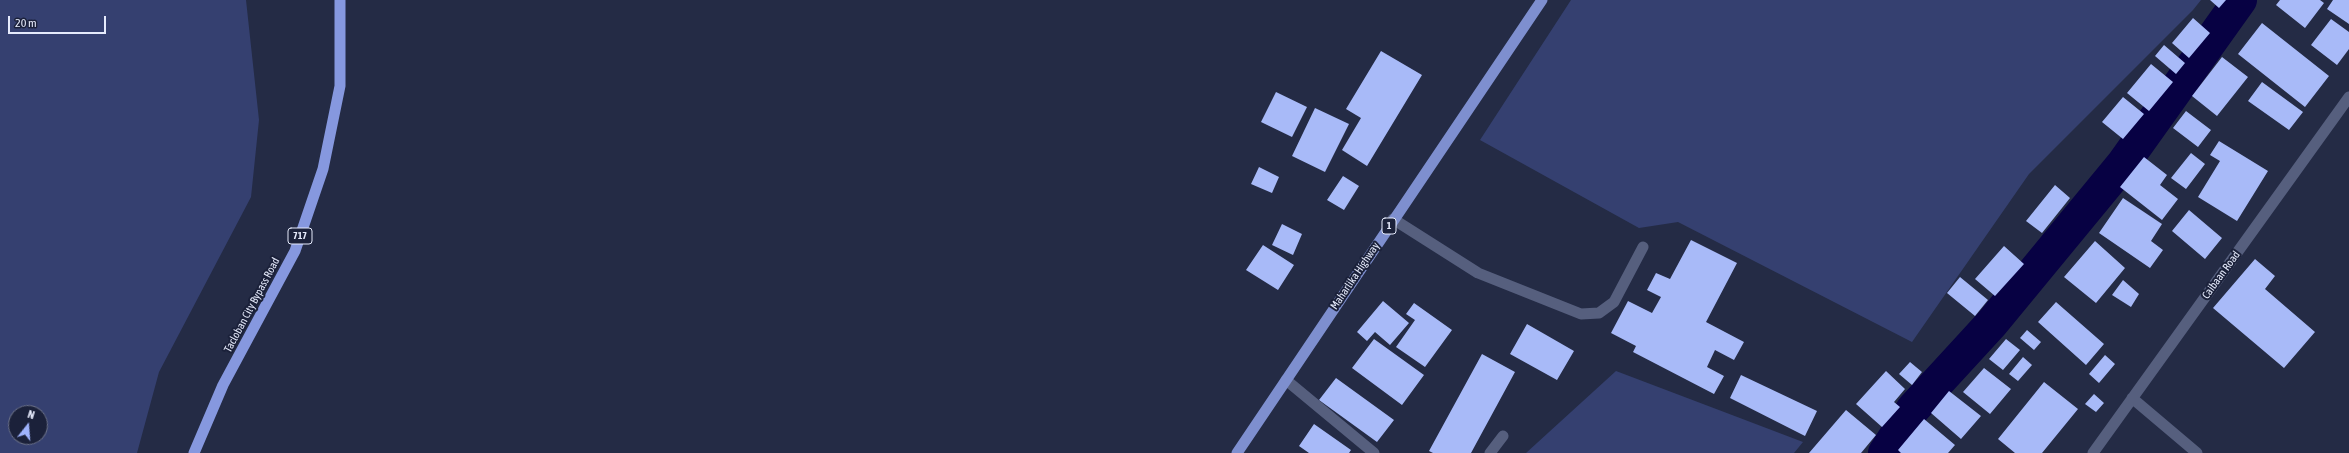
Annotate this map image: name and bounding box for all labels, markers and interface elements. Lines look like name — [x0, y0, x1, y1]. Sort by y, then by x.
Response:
scale bar — [10, 8, 108, 34]
text: 20 m — [15, 16, 37, 30]
road number: 1 — [1382, 218, 1396, 234]
road number: 717 — [288, 228, 312, 244]
street label: Maharlika Highway — [1328, 240, 1382, 312]
street label: Caibaan Road — [2199, 249, 2243, 301]
street label: Tacloban City Bypass Road — [221, 255, 283, 355]
north arrow — [8, 405, 48, 445]
text: N — [26, 408, 36, 421]

